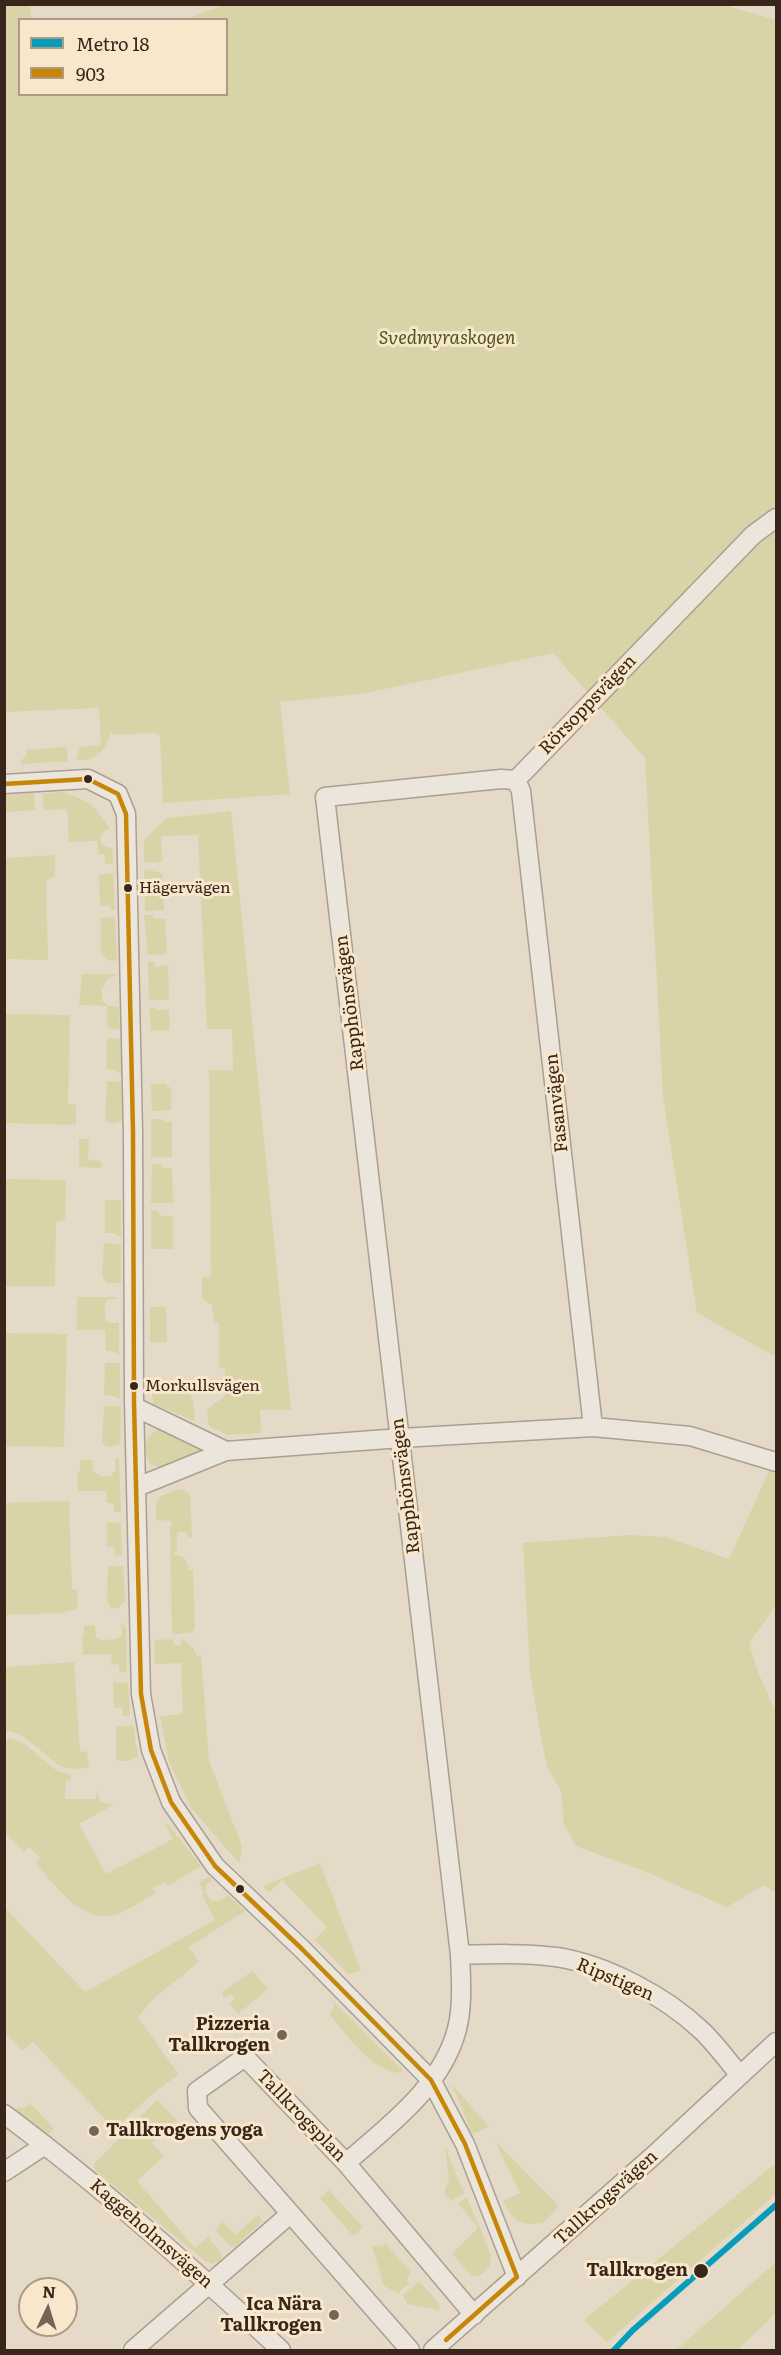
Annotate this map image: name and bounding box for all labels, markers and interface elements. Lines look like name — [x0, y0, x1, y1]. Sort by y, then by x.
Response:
legend — [18, 18, 228, 96]
text: Metro 18 — [76, 30, 149, 57]
text: 903 — [76, 60, 105, 87]
park label: Svedmyraskogen — [379, 328, 515, 350]
street label: Rörsoppsvägen — [535, 651, 641, 759]
unlabelled marker — [82, 773, 94, 785]
place label: Hägervägen — [139, 878, 231, 898]
marker: Hägervägen — [122, 882, 134, 894]
street label: Rapphönsvägen — [331, 934, 369, 1072]
street label: Fasanvägen — [541, 1052, 573, 1154]
place label: Morkullsvägen — [145, 1376, 260, 1396]
marker: Morkullsvägen — [128, 1380, 140, 1392]
street label: Rapphönsvägen — [387, 1417, 425, 1555]
unlabelled marker — [234, 1883, 246, 1895]
street label: Ripstigen — [573, 1954, 657, 2006]
place label: Pizzeria Tallkrogen — [168, 2014, 270, 2056]
marker: Pizzeria Tallkrogen — [275, 2028, 289, 2042]
street label: Tallkrogsplan — [252, 2065, 350, 2167]
place label: Tallkrogens yoga — [106, 2120, 263, 2142]
marker: Tallkrogens yoga — [87, 2124, 101, 2138]
street label: Tallkrogsvägen — [550, 2146, 662, 2250]
street label: Kaggeholmsvägen — [85, 2175, 217, 2293]
place label: Tallkrogen — [586, 2260, 688, 2282]
marker: Tallkrogen — [692, 2262, 710, 2280]
north arrow — [18, 2277, 78, 2337]
text: N — [42, 2279, 57, 2303]
place label: Ica Nära Tallkrogen — [220, 2294, 322, 2336]
marker: Ica Nära Tallkrogen — [327, 2308, 341, 2322]

